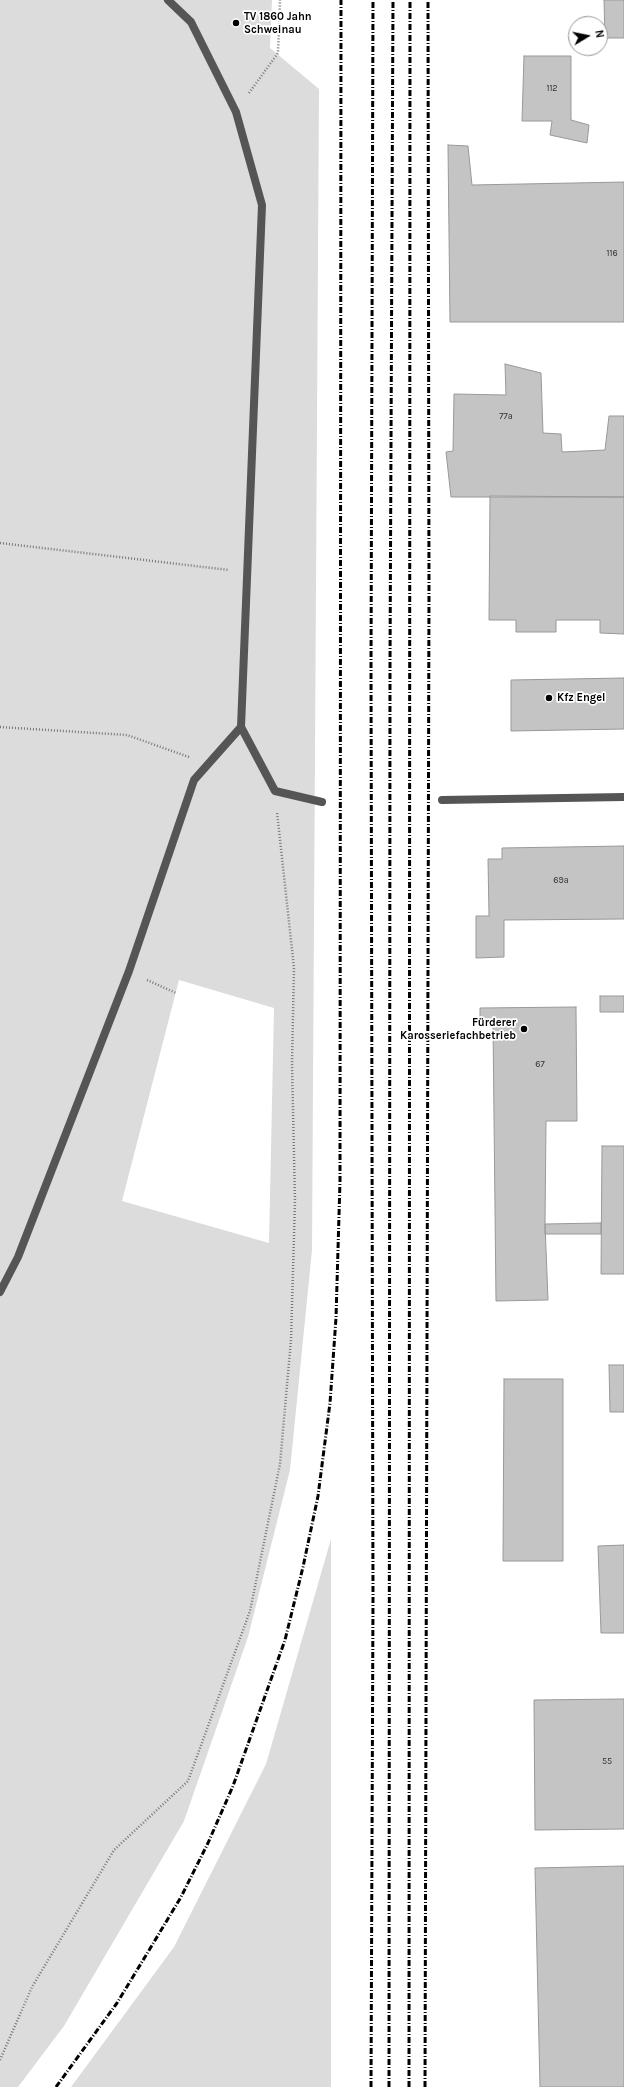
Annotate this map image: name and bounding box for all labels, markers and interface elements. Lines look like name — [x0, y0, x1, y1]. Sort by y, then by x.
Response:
place label: TV 1860 Jahn Schweinau — [244, 10, 312, 36]
north arrow — [568, 16, 608, 56]
marker: TV 1860 Jahn Schweinau — [231, 18, 241, 28]
text: N — [592, 29, 606, 39]
house number: 112 — [546, 83, 558, 93]
house number: 116 — [606, 248, 618, 258]
house number: 77a — [499, 411, 513, 421]
place label: Kfz Engel — [557, 691, 605, 705]
marker: Kfz Engel — [544, 693, 554, 703]
house number: 69a — [553, 875, 569, 885]
place label: Fürderer Karosseriefachbetrieb — [400, 1016, 516, 1042]
marker: Fürderer Karosseriefachbetrieb — [519, 1024, 529, 1034]
house number: 67 — [535, 1059, 545, 1069]
house number: 55 — [602, 1756, 612, 1766]

